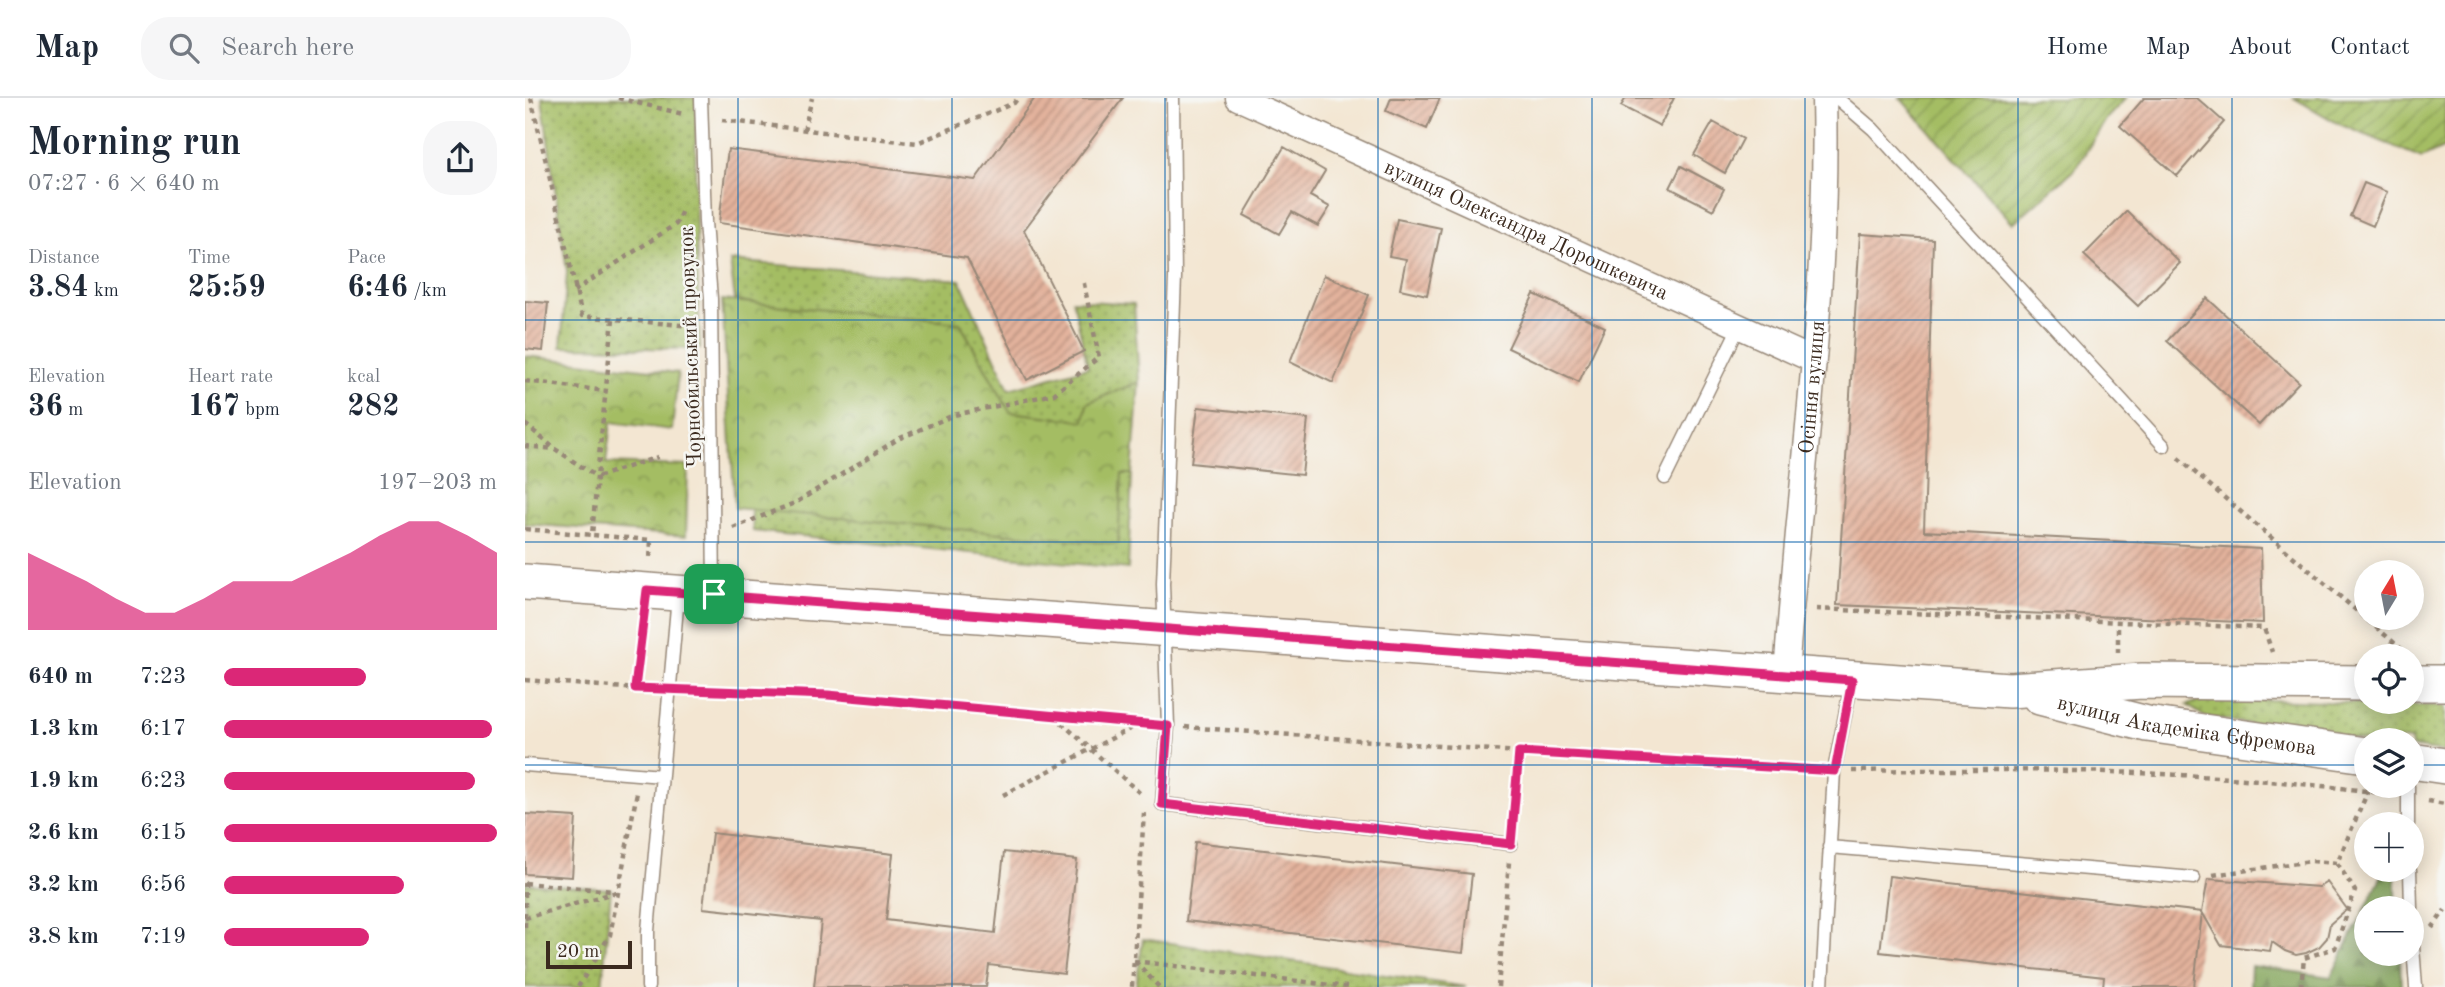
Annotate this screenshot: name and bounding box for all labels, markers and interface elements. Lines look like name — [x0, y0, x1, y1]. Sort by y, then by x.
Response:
search box — [141, 17, 631, 80]
icon: search — [165, 29, 203, 67]
text: Map — [35, 32, 99, 65]
text: Search here — [221, 35, 354, 61]
text: Home — [2047, 36, 2108, 60]
text: Map — [2146, 36, 2190, 60]
text: About — [2228, 36, 2292, 60]
text: Contact — [2330, 36, 2410, 60]
button: share — [423, 121, 497, 195]
text: Morning run — [28, 125, 241, 163]
street label: вулиця Олександра Дорошкевича — [1381, 157, 1671, 304]
text: 07:27 · 6 × 640 m — [28, 172, 220, 195]
street label: Чорнобильський провулок — [677, 225, 706, 468]
text: Distance — [28, 249, 100, 268]
text: Time — [188, 249, 230, 268]
text: Pace — [347, 249, 386, 268]
text: 3.84 — [28, 273, 89, 303]
text: 25:59 — [188, 273, 266, 303]
text: 6:46 — [347, 273, 408, 303]
text: km — [89, 282, 119, 301]
text: /km — [408, 282, 447, 301]
street label: Осіння вулиця — [1797, 320, 1829, 455]
text: Elevation — [28, 368, 105, 387]
text: Heart rate — [188, 368, 273, 387]
text: kcal — [347, 368, 380, 387]
text: 36 — [28, 392, 63, 422]
text: 167 — [188, 392, 240, 422]
text: 282 — [347, 392, 400, 422]
text: m — [63, 401, 83, 420]
text: bpm — [240, 401, 280, 420]
text: Elevation — [28, 471, 122, 494]
text: 197–203 m — [378, 471, 497, 494]
north arrow — [2354, 560, 2424, 630]
map controls — [2354, 560, 2424, 966]
pin — [684, 564, 744, 624]
icon: arrive — [695, 575, 733, 613]
button: locate — [2354, 644, 2424, 714]
text: 640 m — [28, 665, 93, 688]
text: 7:23 — [140, 665, 186, 688]
street label: вулиця Академіка Єфремова — [2055, 693, 2318, 760]
text: 1.3 km — [28, 717, 99, 740]
text: 6:17 — [140, 717, 186, 740]
button: layers — [2354, 728, 2424, 798]
text: 1.9 km — [28, 769, 99, 792]
text: 6:23 — [140, 769, 186, 792]
button: + — [2354, 812, 2424, 882]
text: 2.6 km — [28, 821, 99, 844]
text: 6:15 — [140, 821, 186, 844]
text: 3.2 km — [28, 873, 99, 896]
text: 6:56 — [140, 873, 186, 896]
button: − — [2354, 896, 2424, 966]
text: 3.8 km — [28, 925, 99, 948]
text: 7:19 — [140, 925, 186, 948]
scale bar — [546, 938, 632, 970]
text: 20 m — [557, 943, 599, 962]

